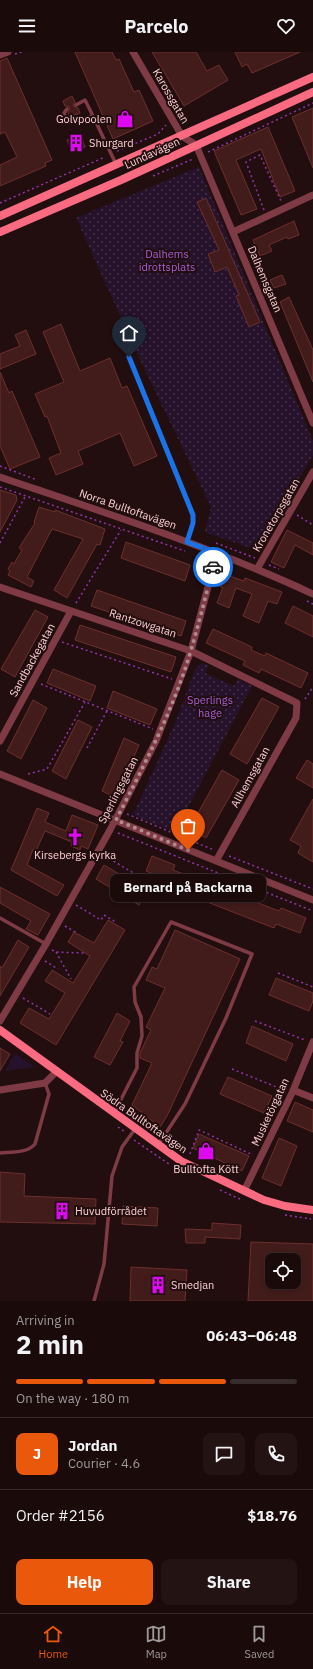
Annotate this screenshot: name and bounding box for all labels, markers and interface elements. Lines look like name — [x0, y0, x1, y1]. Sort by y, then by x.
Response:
icon: menu — [16, 15, 38, 37]
text: Parcelo — [125, 15, 188, 38]
icon: heart — [275, 15, 297, 37]
street label: Karossgatan — [150, 66, 192, 126]
shop icon: Golvpoolen — [115, 109, 135, 129]
place label: Golvpoolen — [56, 112, 112, 126]
building icon: Shurgard — [66, 133, 86, 153]
street label: Lundavägen — [122, 134, 182, 172]
place label: Shurgard — [89, 136, 134, 150]
street label: Dalhemsgatan — [245, 244, 285, 314]
park label: Dalhems idrottsplats — [139, 247, 195, 274]
pin — [112, 316, 146, 357]
icon: home — [118, 322, 140, 344]
street label: Kronetorpsgatan — [249, 476, 303, 554]
street label: Norra Bulltoftavägen — [77, 486, 179, 532]
courier — [193, 547, 233, 587]
icon: car — [202, 556, 224, 578]
street label: Rantzowgatan — [108, 606, 178, 640]
street label: Sandbackegatan — [6, 621, 58, 699]
park label: Sperlings hage — [187, 693, 233, 720]
street label: Allhemsgatan — [227, 744, 273, 810]
street label: Sperlingsgatan — [95, 754, 141, 826]
pin — [171, 809, 205, 850]
icon: bag — [177, 815, 199, 837]
church icon: Kirsebergs kyrka — [65, 827, 85, 847]
place label: Kirsebergs kyrka — [34, 848, 116, 862]
callout: Bernard på Backarna — [110, 874, 266, 902]
text: Bernard på Backarna — [124, 879, 253, 896]
street label: Musketörgatan — [248, 1076, 292, 1148]
street label: Södra Bulltoftavägen — [98, 1086, 190, 1156]
shop icon: Bulltofta Kött — [196, 1141, 216, 1161]
place label: Bulltofta Kött — [173, 1162, 239, 1176]
building icon: Huvudförrådet — [52, 1201, 72, 1221]
place label: Huvudförrådet — [75, 1204, 147, 1218]
map controls — [265, 1253, 301, 1289]
button: locate — [265, 1253, 301, 1289]
building icon: Smedjan — [148, 1275, 168, 1295]
place label: Smedjan — [171, 1278, 214, 1292]
text: Arriving in — [16, 1312, 75, 1329]
text: 06:43–06:48 — [206, 1326, 297, 1345]
text: 2 min — [16, 1327, 84, 1361]
text: On the way · 180 m — [16, 1390, 129, 1407]
button: chat — [203, 1433, 245, 1475]
button: phone — [255, 1433, 297, 1475]
text: Jordan — [68, 1436, 117, 1455]
text: J — [33, 1444, 41, 1463]
text: Courier · 4.6 — [68, 1455, 140, 1472]
text: Order #2156 — [16, 1506, 105, 1525]
text: $18.76 — [247, 1506, 297, 1525]
button: Help — [16, 1559, 153, 1605]
button: Share — [161, 1559, 297, 1605]
tab: Home — [39, 1623, 68, 1661]
tab: Map — [145, 1623, 167, 1661]
tab: Saved — [244, 1623, 274, 1661]

